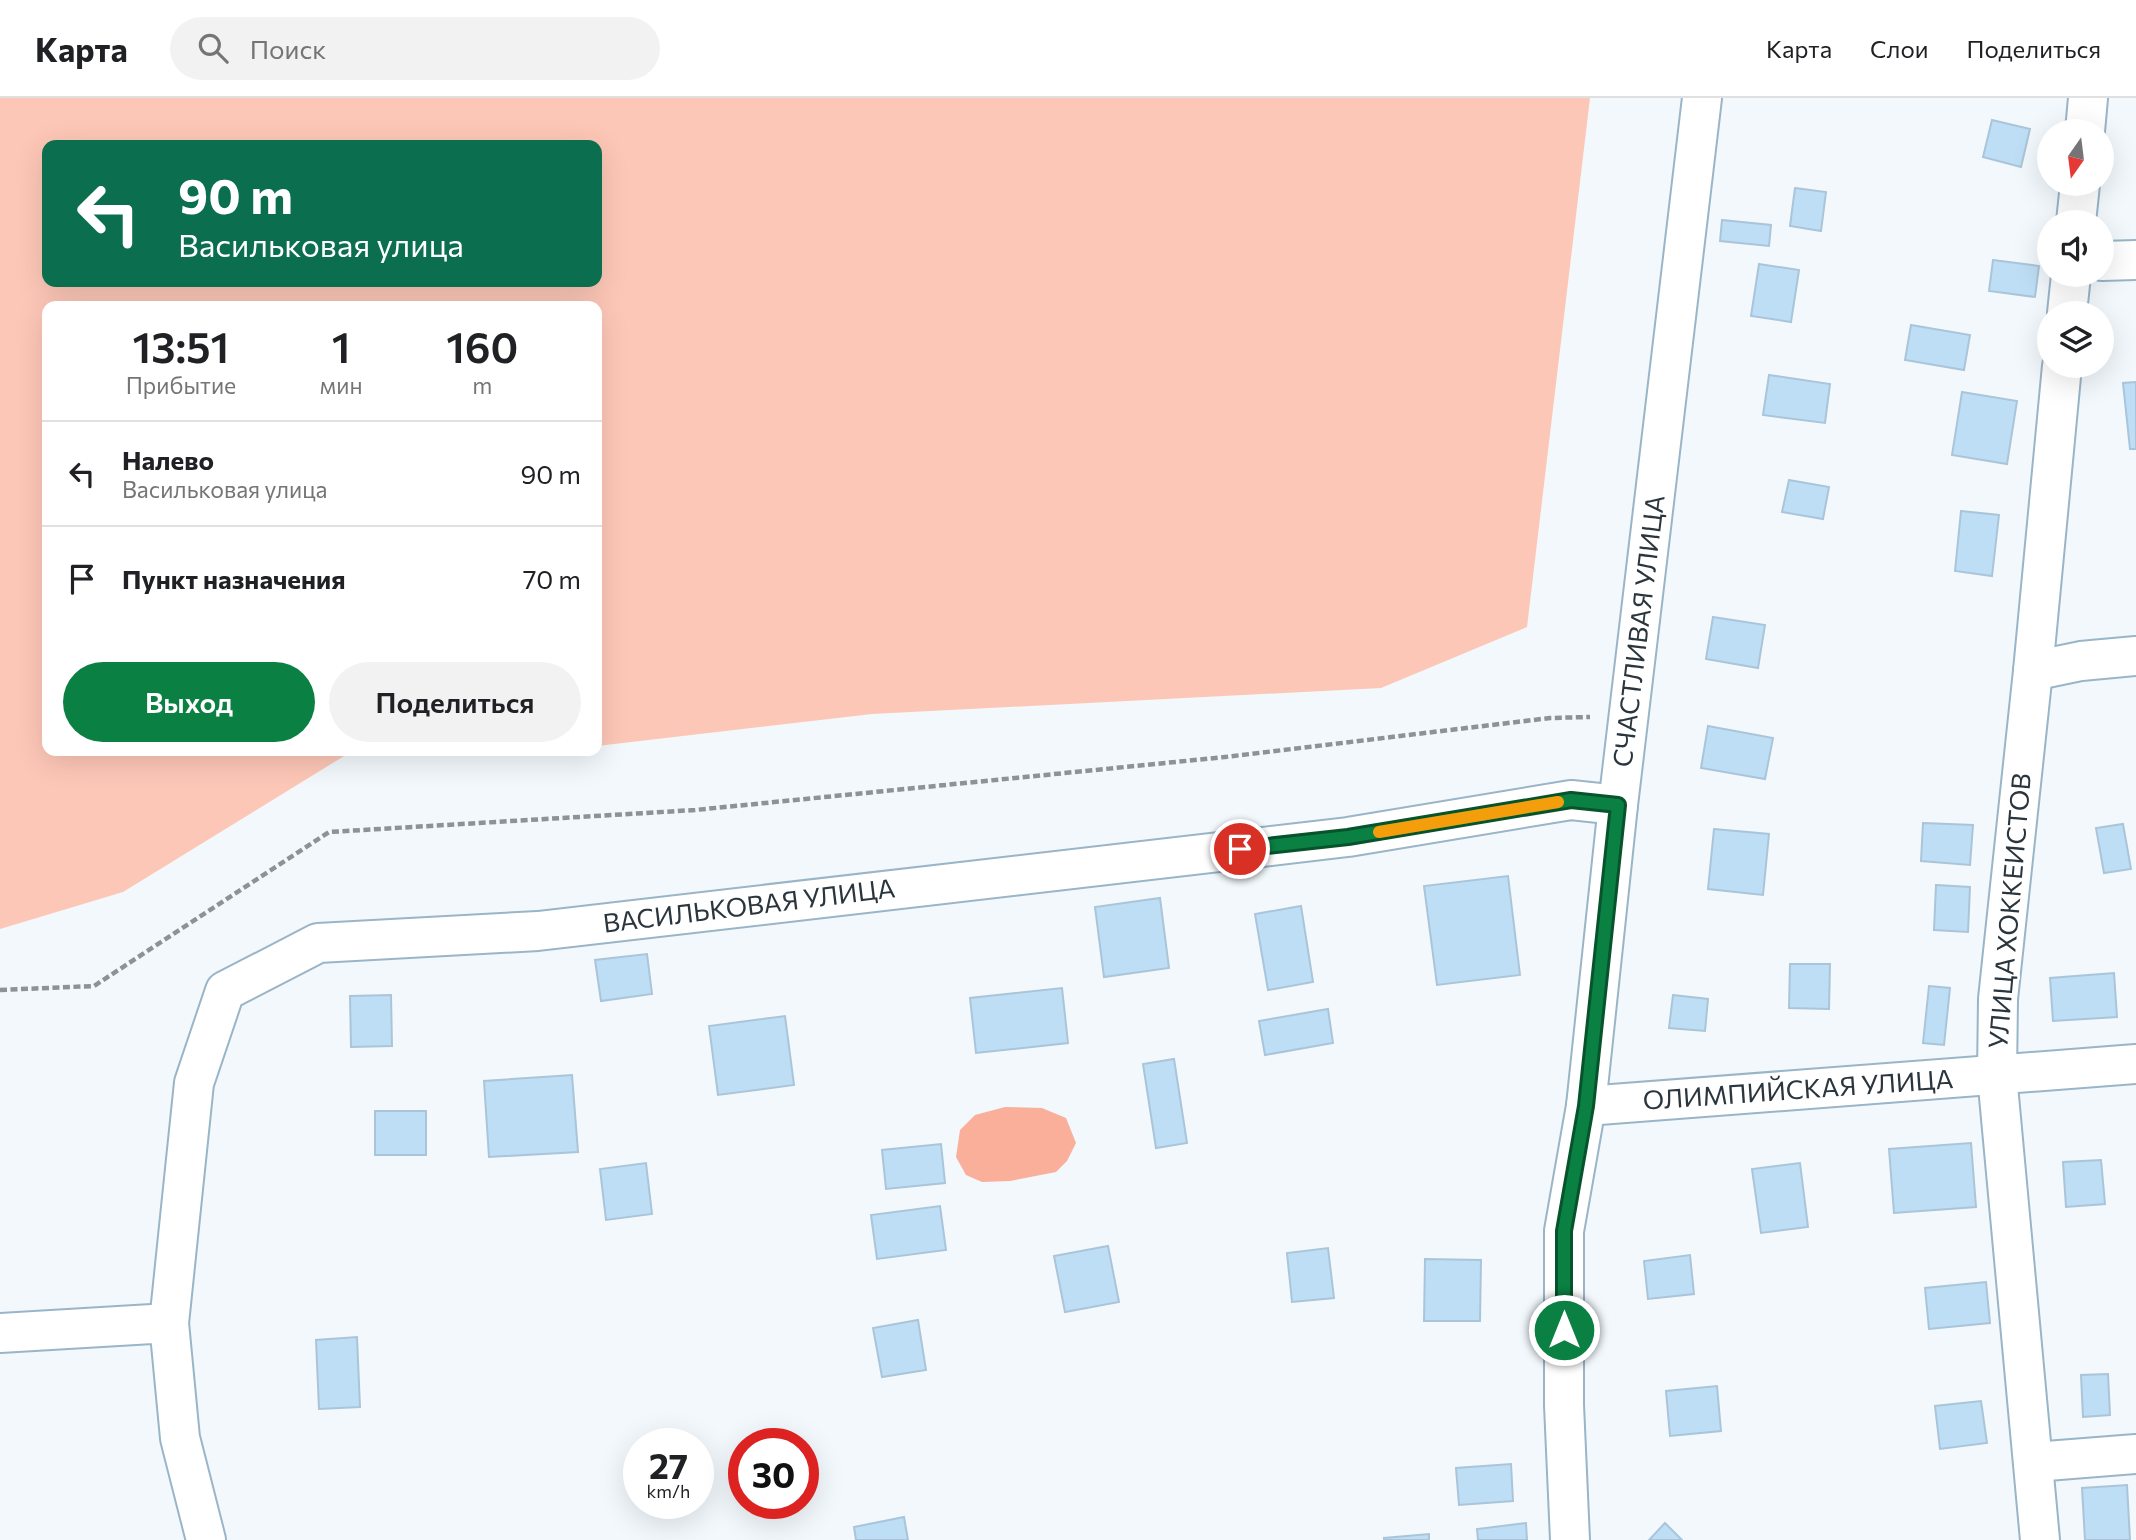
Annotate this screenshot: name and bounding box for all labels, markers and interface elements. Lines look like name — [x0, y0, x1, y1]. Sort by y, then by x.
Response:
search box — [170, 17, 660, 80]
text: Карта — [35, 28, 128, 69]
icon: search — [194, 29, 232, 67]
text: Поиск — [250, 33, 326, 64]
text: Карта — [1766, 34, 1832, 63]
text: Слои — [1870, 34, 1928, 63]
text: Поделиться — [1966, 34, 2101, 63]
north arrow — [2037, 119, 2114, 196]
map controls — [2037, 119, 2114, 378]
text: 90 m — [178, 164, 293, 224]
icon: left — [63, 168, 154, 259]
button: sound — [2037, 210, 2114, 287]
text: Васильковая улица — [178, 224, 464, 264]
button: layers — [2037, 301, 2114, 378]
text: 13:51 — [133, 320, 229, 372]
text: 1 — [332, 320, 351, 372]
text: 160 — [446, 320, 518, 372]
text: Прибытие — [126, 371, 236, 399]
text: мин — [320, 371, 363, 399]
text: m — [472, 371, 492, 399]
text: Налево — [122, 444, 214, 475]
icon: left — [63, 455, 101, 493]
text: 90 m — [521, 458, 581, 489]
text: Васильковая улица — [122, 475, 328, 503]
street label: СЧАСТЛИВАЯ УЛИЦА — [1605, 493, 1670, 769]
icon: arrive — [63, 560, 101, 598]
text: Пункт назначения — [122, 563, 346, 594]
text: 70 m — [523, 563, 581, 594]
button: Выход — [63, 662, 315, 742]
button: Поделиться — [329, 662, 581, 742]
street label: УЛИЦА ХОККЕИСТОВ — [1981, 772, 2036, 1050]
pin — [1210, 819, 1270, 879]
icon: arrive — [1221, 830, 1259, 868]
street label: ВАСИЛЬКОВАЯ УЛИЦА — [601, 871, 897, 938]
street label: ОЛИМПИЙСКАЯ УЛИЦА — [1642, 1062, 1954, 1115]
position arrow — [1527, 1293, 1601, 1367]
speed limit sign: 30 — [728, 1428, 819, 1519]
text: 27 — [649, 1443, 688, 1486]
text: km/h — [647, 1480, 690, 1502]

